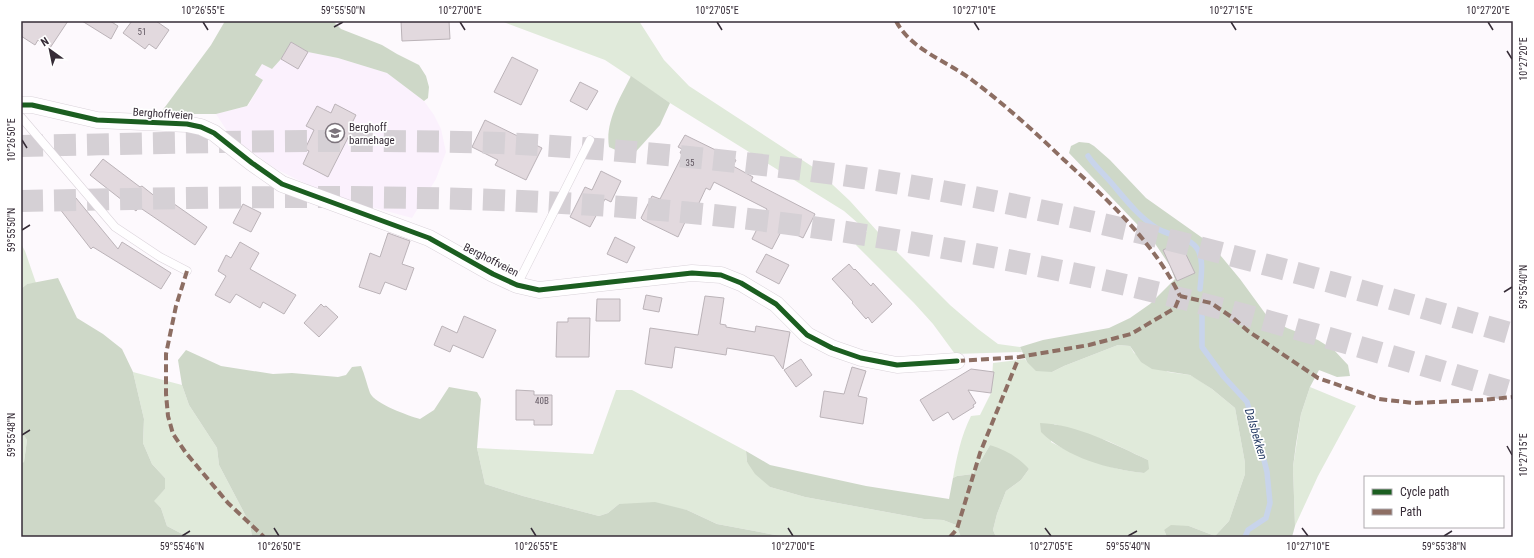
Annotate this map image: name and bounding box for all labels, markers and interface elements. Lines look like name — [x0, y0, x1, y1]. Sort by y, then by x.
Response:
text: 10°26'55"E — [181, 5, 225, 16]
text: 59°55'50"N — [321, 5, 365, 16]
text: 10°27'00"E — [438, 5, 482, 16]
text: 10°27'05"E — [695, 5, 739, 16]
text: 10°27'10"E — [952, 5, 996, 16]
text: 10°27'15"E — [1209, 5, 1253, 16]
text: 10°27'20"E — [1466, 5, 1510, 16]
house number: 51 — [138, 27, 146, 37]
north arrow — [30, 30, 70, 70]
text: N — [38, 35, 51, 49]
text: 10°27'20"E — [1518, 37, 1529, 81]
street label: Berghoffveien — [132, 105, 194, 123]
text: 10°26'50"E — [6, 118, 17, 162]
place label: Berghoff barnehage — [349, 121, 395, 147]
school or university icon: Berghoff barnehage — [324, 122, 346, 144]
house number: 35 — [686, 158, 695, 168]
text: 59°55'50"N — [6, 208, 17, 252]
street label: Berghoffveien — [461, 240, 521, 280]
text: 59°55'40"N — [1518, 265, 1529, 309]
house number: 40B — [535, 396, 549, 406]
water label: Dalsbekken — [1242, 407, 1270, 462]
text: 59°55'48"N — [6, 413, 17, 457]
text: 10°27'15"E — [1518, 433, 1529, 477]
legend — [1364, 476, 1504, 528]
text: Cycle path — [1400, 485, 1450, 499]
text: Path — [1400, 505, 1422, 519]
text: 59°55'46"N — [160, 541, 204, 552]
text: 10°26'50"E — [257, 541, 301, 552]
text: 10°26'55"E — [514, 541, 558, 552]
text: 10°27'00"E — [771, 541, 815, 552]
text: 10°27'05"E — [1029, 541, 1073, 552]
text: 59°55'40"N — [1106, 541, 1150, 552]
text: 10°27'10"E — [1286, 541, 1330, 552]
text: 59°55'38"N — [1422, 541, 1466, 552]

